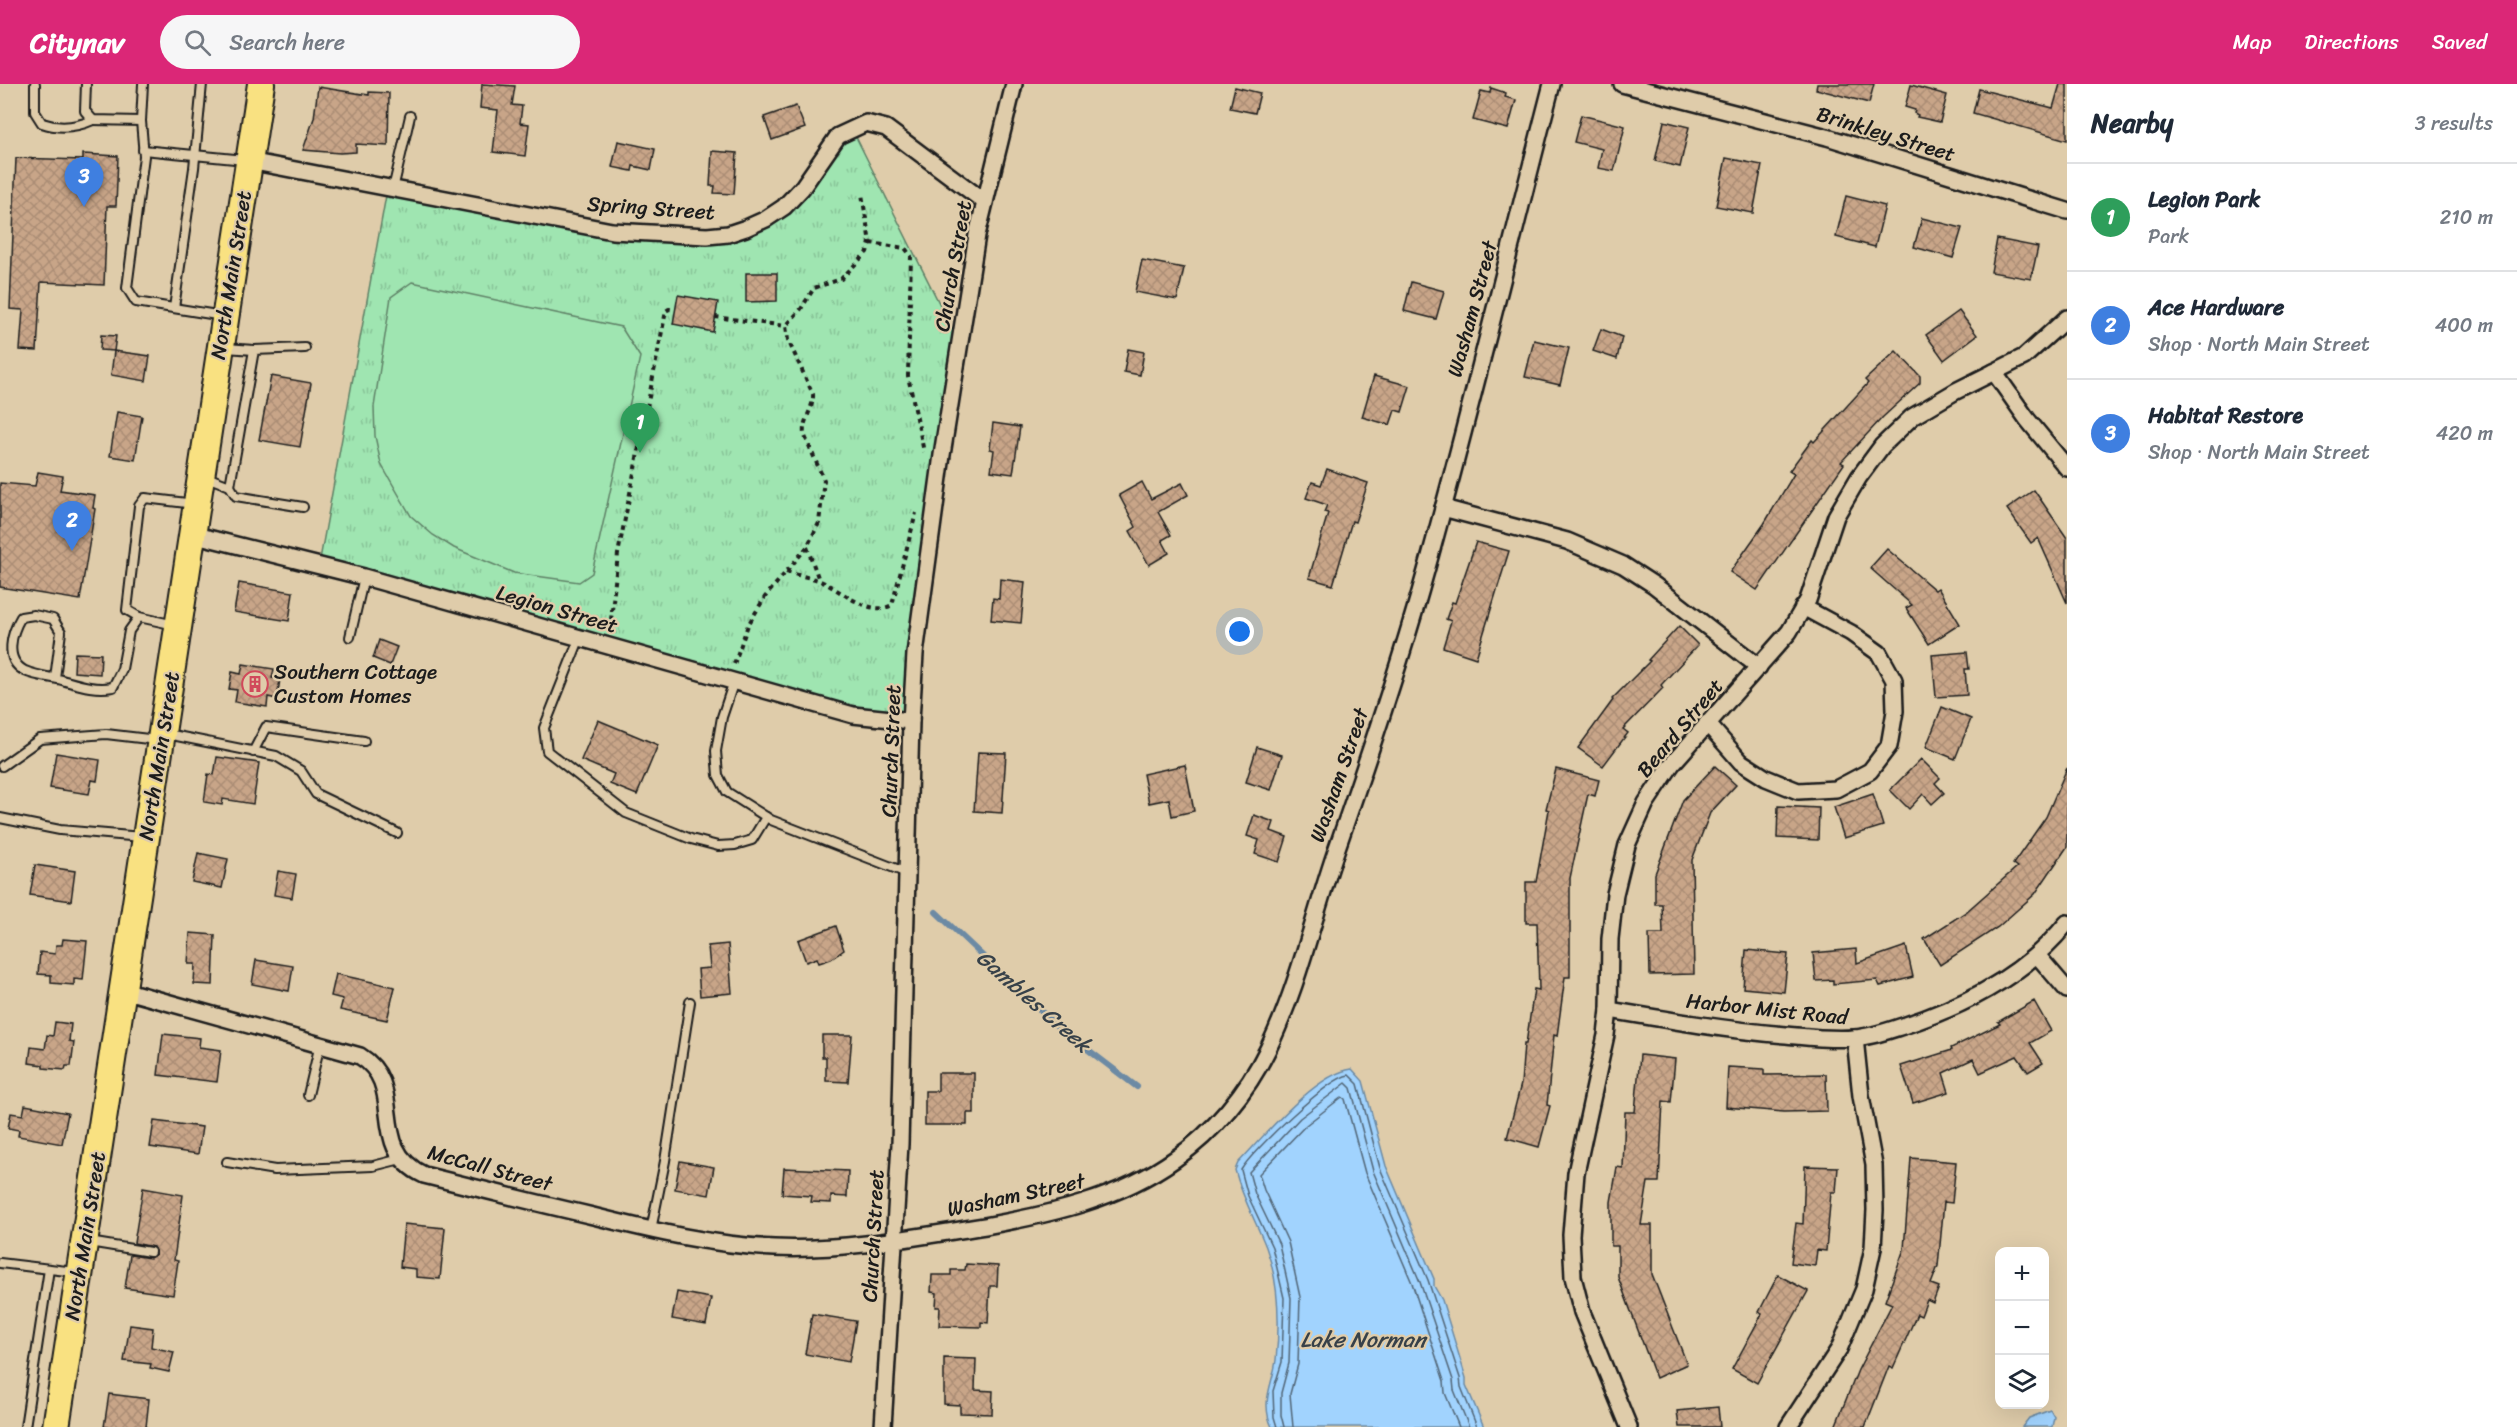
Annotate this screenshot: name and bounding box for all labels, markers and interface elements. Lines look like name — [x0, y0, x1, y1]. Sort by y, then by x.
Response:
search box — [160, 15, 580, 69]
text: Citynav — [30, 18, 124, 67]
text: Search here — [229, 23, 345, 62]
text: Map — [2233, 23, 2271, 61]
text: Directions — [2304, 23, 2399, 61]
text: Saved — [2432, 23, 2487, 61]
icon: search — [181, 26, 214, 59]
street label: Brinkley Street — [1812, 95, 1960, 173]
text: Nearby — [2091, 100, 2173, 146]
text: 3 results — [2415, 106, 2493, 141]
pin: 3 — [64, 158, 104, 207]
text: Legion Park — [2148, 180, 2260, 219]
street label: Spring Street — [586, 185, 716, 231]
street label: North Main Street — [199, 188, 263, 362]
street label: Church Street — [923, 197, 983, 335]
text: 1 — [2106, 200, 2115, 235]
text: 210 m — [2440, 200, 2493, 235]
text: Park — [2148, 219, 2189, 254]
street label: Washam Street — [1436, 235, 1509, 381]
text: Ace Hardware — [2148, 288, 2284, 327]
text: 2 — [2105, 308, 2116, 343]
text: 400 m — [2435, 308, 2493, 343]
text: Shop · North Main Street — [2148, 327, 2370, 362]
text: Habitat Restore — [2148, 396, 2303, 435]
pin: 1 — [620, 404, 660, 453]
text: 3 — [2105, 416, 2116, 451]
text: 420 m — [2436, 416, 2493, 451]
text: Shop · North Main Street — [2148, 435, 2370, 470]
pin: 2 — [52, 502, 92, 551]
street label: Legion Street — [492, 573, 622, 645]
your location — [1225, 617, 1254, 646]
place label: Southern Cottage Custom Homes — [274, 653, 437, 715]
street label: North Main Street — [127, 669, 191, 843]
building icon: Southern Cottage Custom Homes — [240, 669, 270, 699]
street label: Beard Street — [1627, 670, 1733, 786]
street label: Church Street — [870, 684, 912, 818]
street label: Washam Street — [1298, 701, 1380, 847]
water label: Gambles Creek — [967, 939, 1102, 1064]
street label: Harbor Mist Road — [1684, 982, 1852, 1037]
street label: McCall Street — [423, 1133, 558, 1203]
street label: North Main Street — [53, 1149, 117, 1323]
street label: Washam Street — [944, 1162, 1090, 1228]
street label: Church Street — [851, 1169, 895, 1303]
map controls — [1995, 1247, 2049, 1409]
button: + — [1995, 1247, 2049, 1301]
button: − — [1995, 1301, 2049, 1355]
water label: Lake Norman — [1300, 1320, 1428, 1359]
button: layers — [1995, 1355, 2049, 1409]

